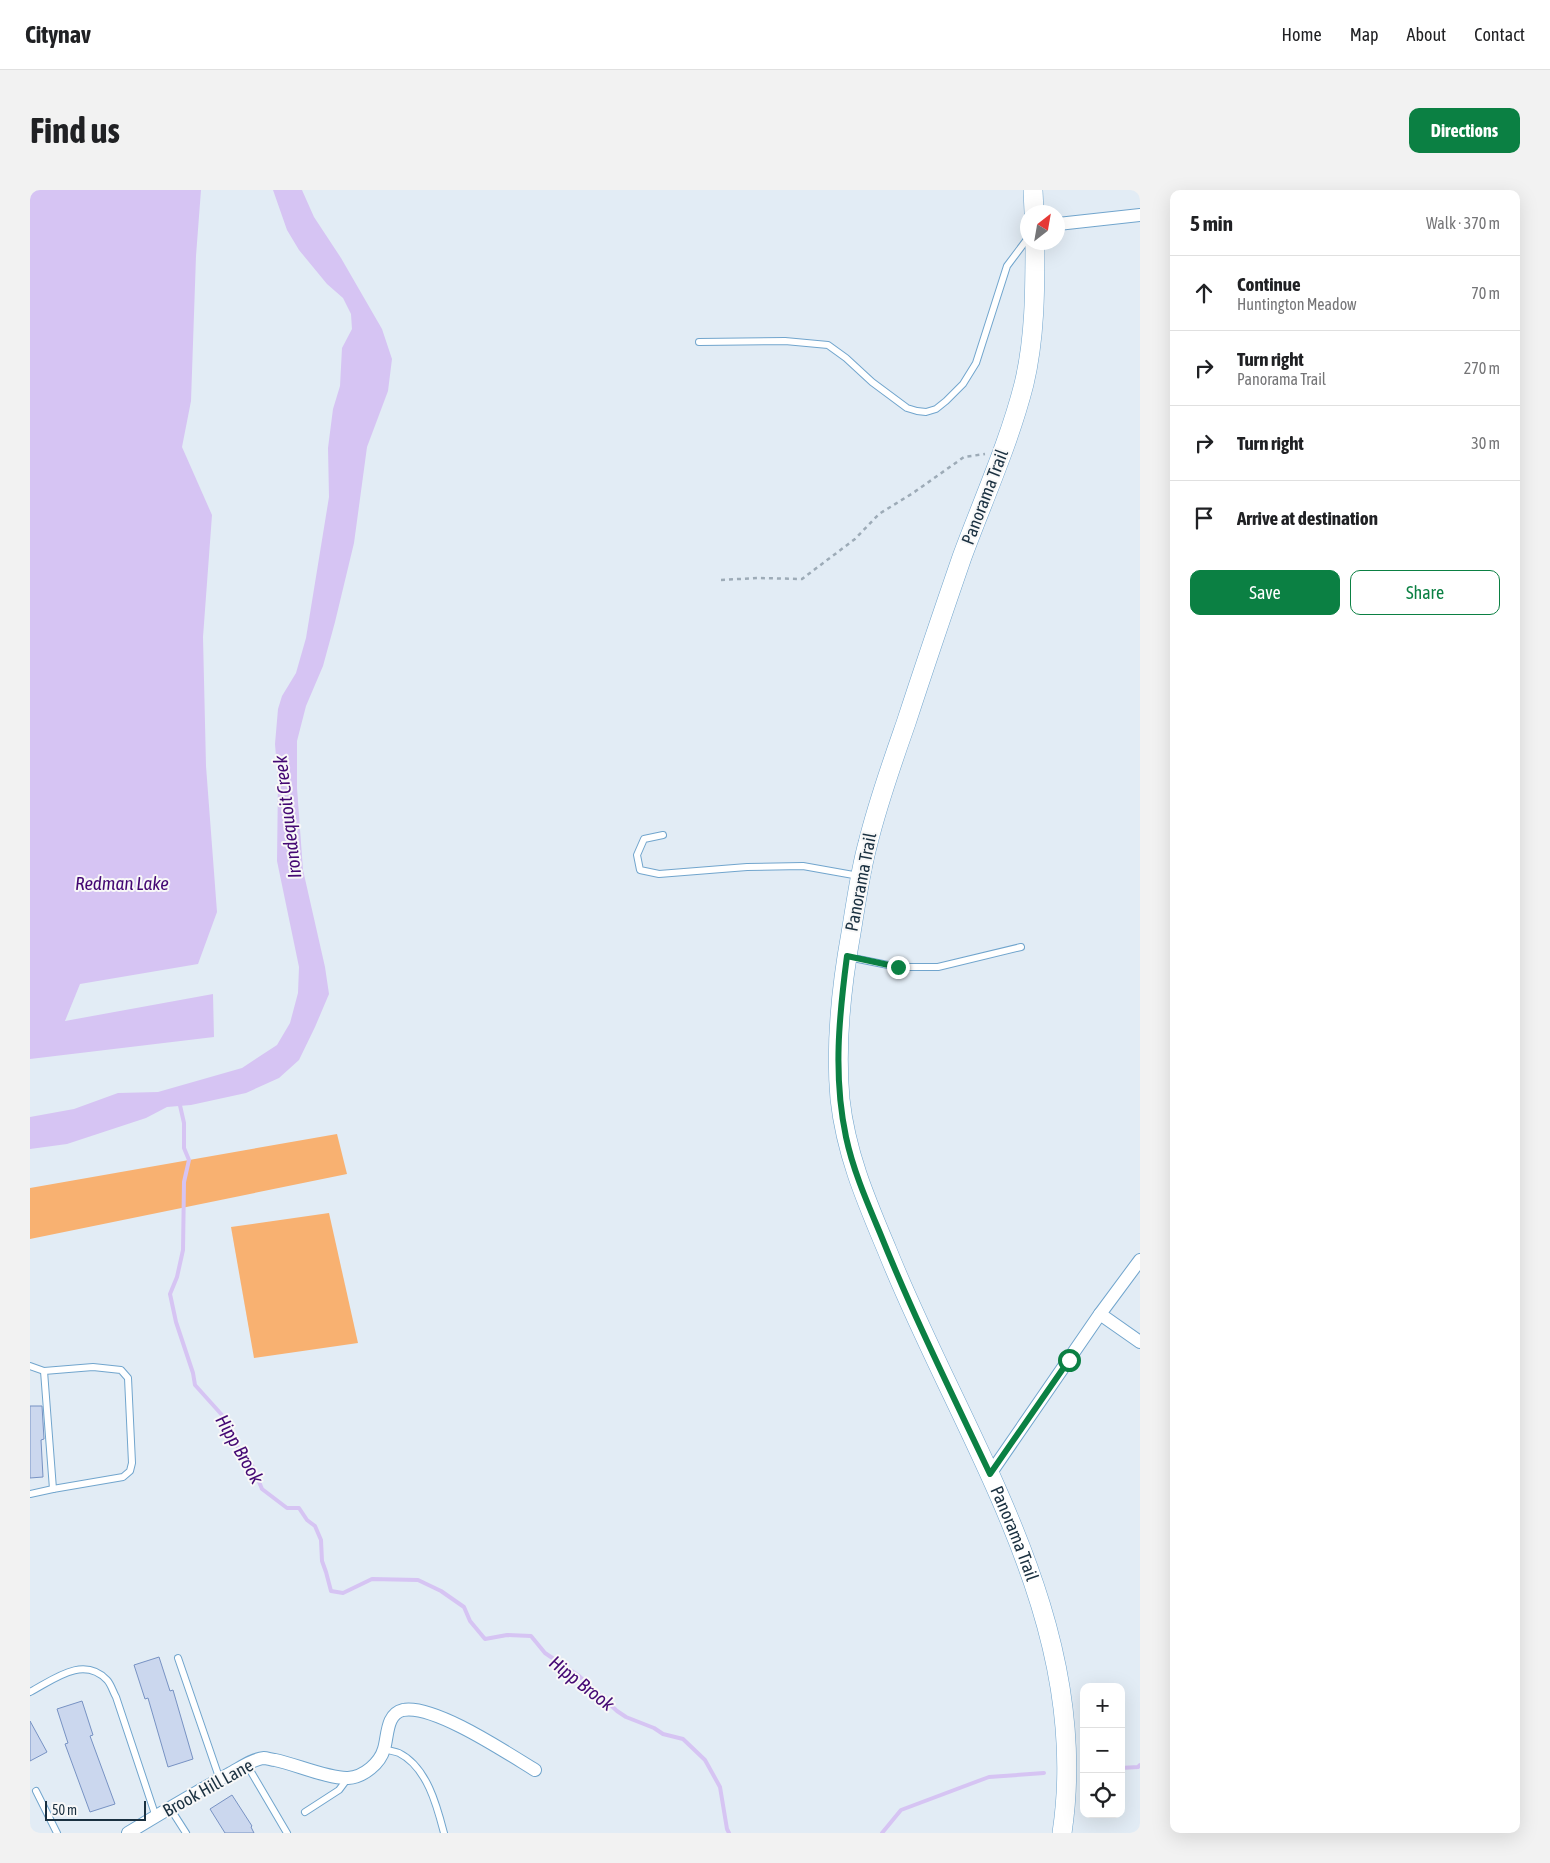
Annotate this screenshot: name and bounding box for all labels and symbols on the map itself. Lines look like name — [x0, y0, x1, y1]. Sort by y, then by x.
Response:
north arrow — [1020, 205, 1065, 250]
street label: Panorama Trail — [957, 446, 1012, 547]
water label: Irondequoit Creek — [268, 754, 305, 880]
street label: Panorama Trail — [841, 831, 880, 933]
water label: Redman Lake — [75, 872, 169, 894]
route end — [887, 956, 910, 979]
route start — [1058, 1349, 1081, 1372]
water label: Hipp Brook — [211, 1410, 269, 1488]
street label: Panorama Trail — [986, 1483, 1043, 1584]
water label: Hipp Brook — [545, 1651, 619, 1716]
street label: Brook Hill Lane — [159, 1754, 257, 1821]
scale bar — [45, 1798, 146, 1821]

